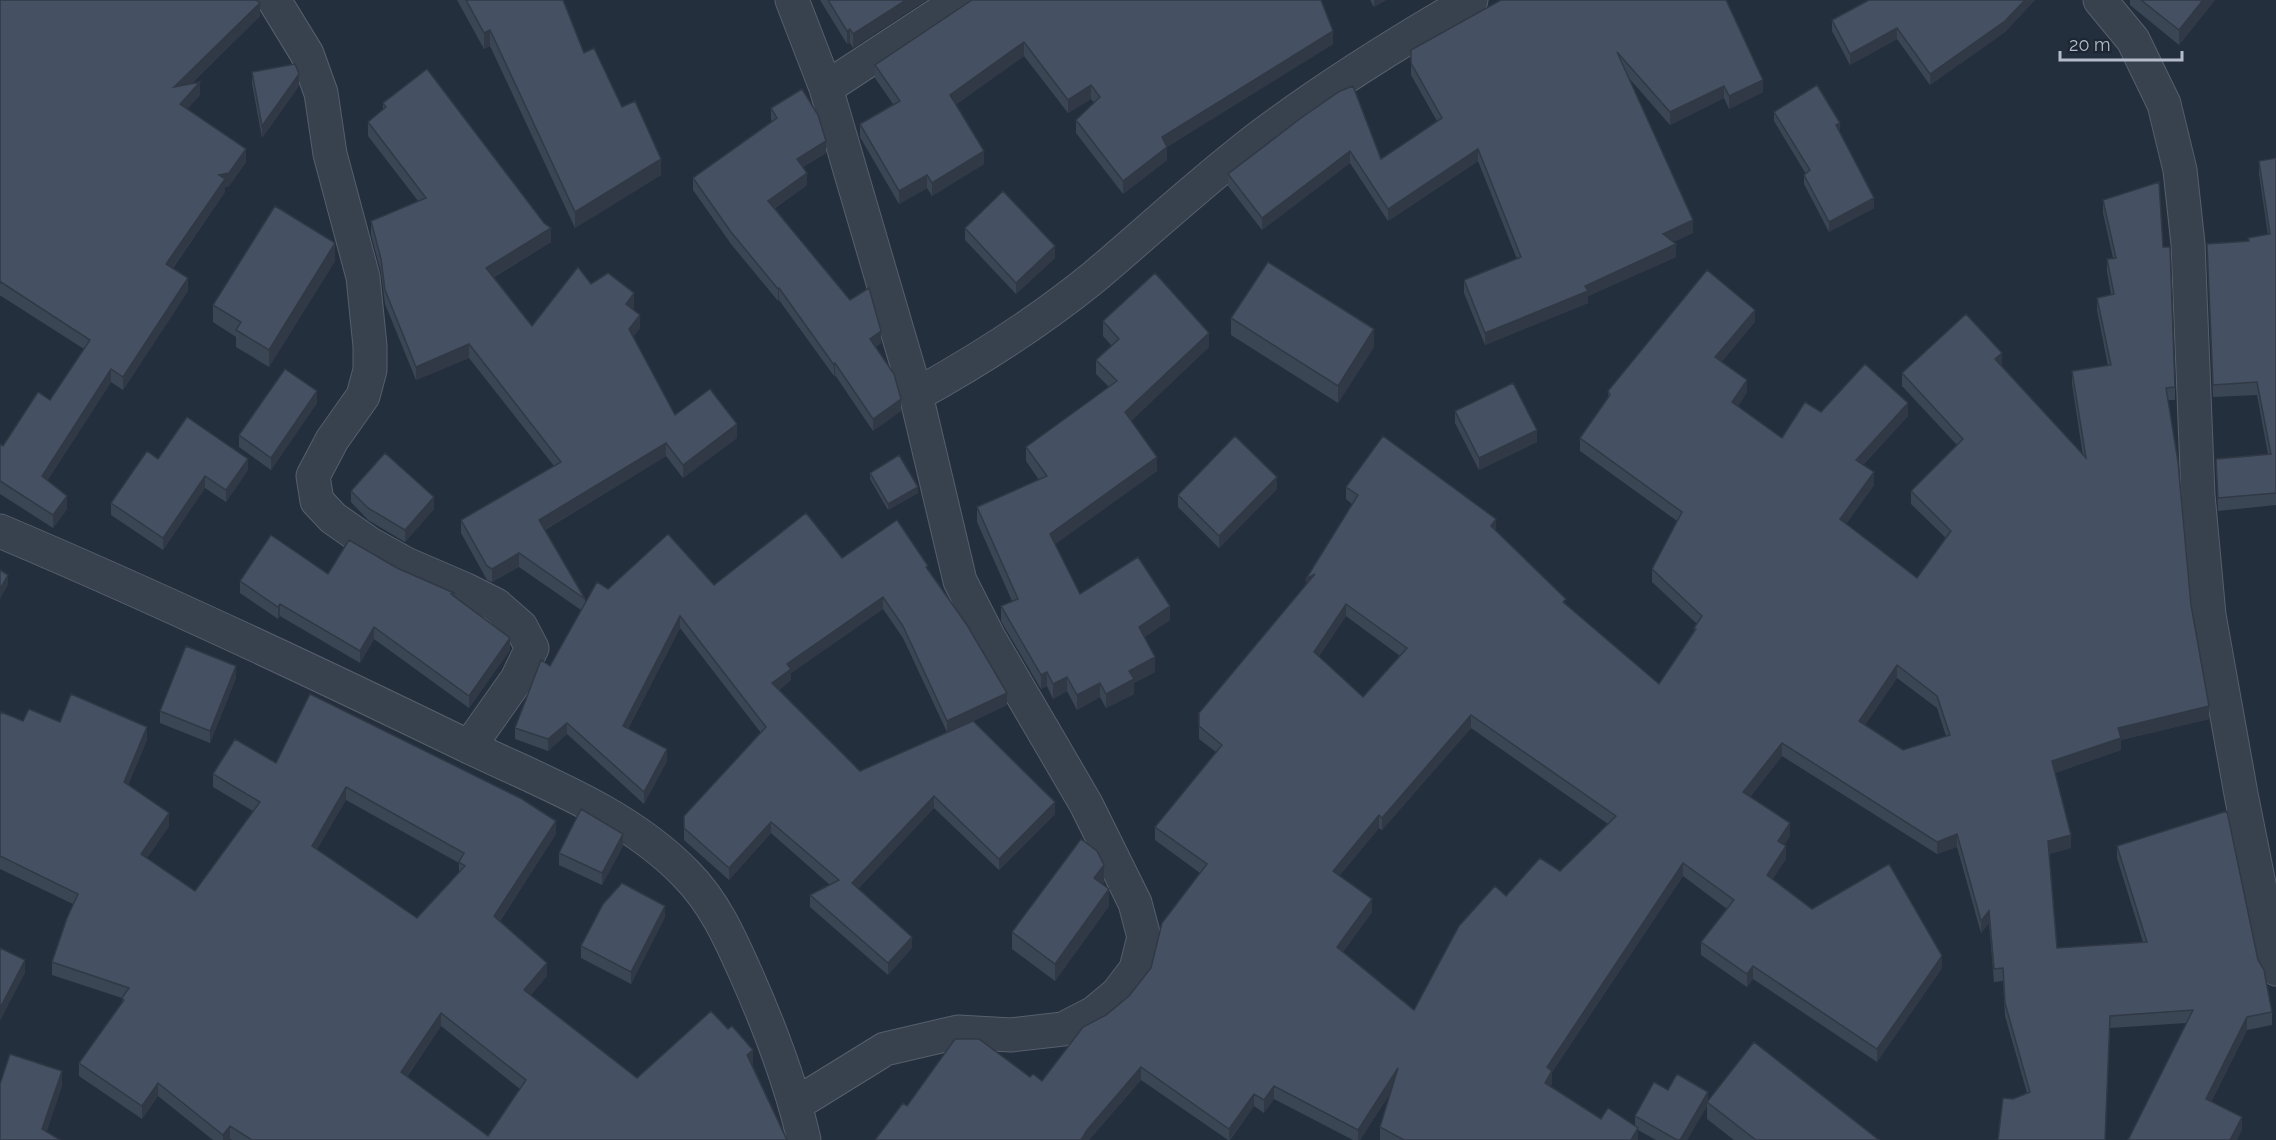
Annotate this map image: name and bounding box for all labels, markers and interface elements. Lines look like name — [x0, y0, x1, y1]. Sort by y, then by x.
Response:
scale bar — [2060, 24, 2182, 62]
text: 20 m — [2069, 34, 2111, 55]

